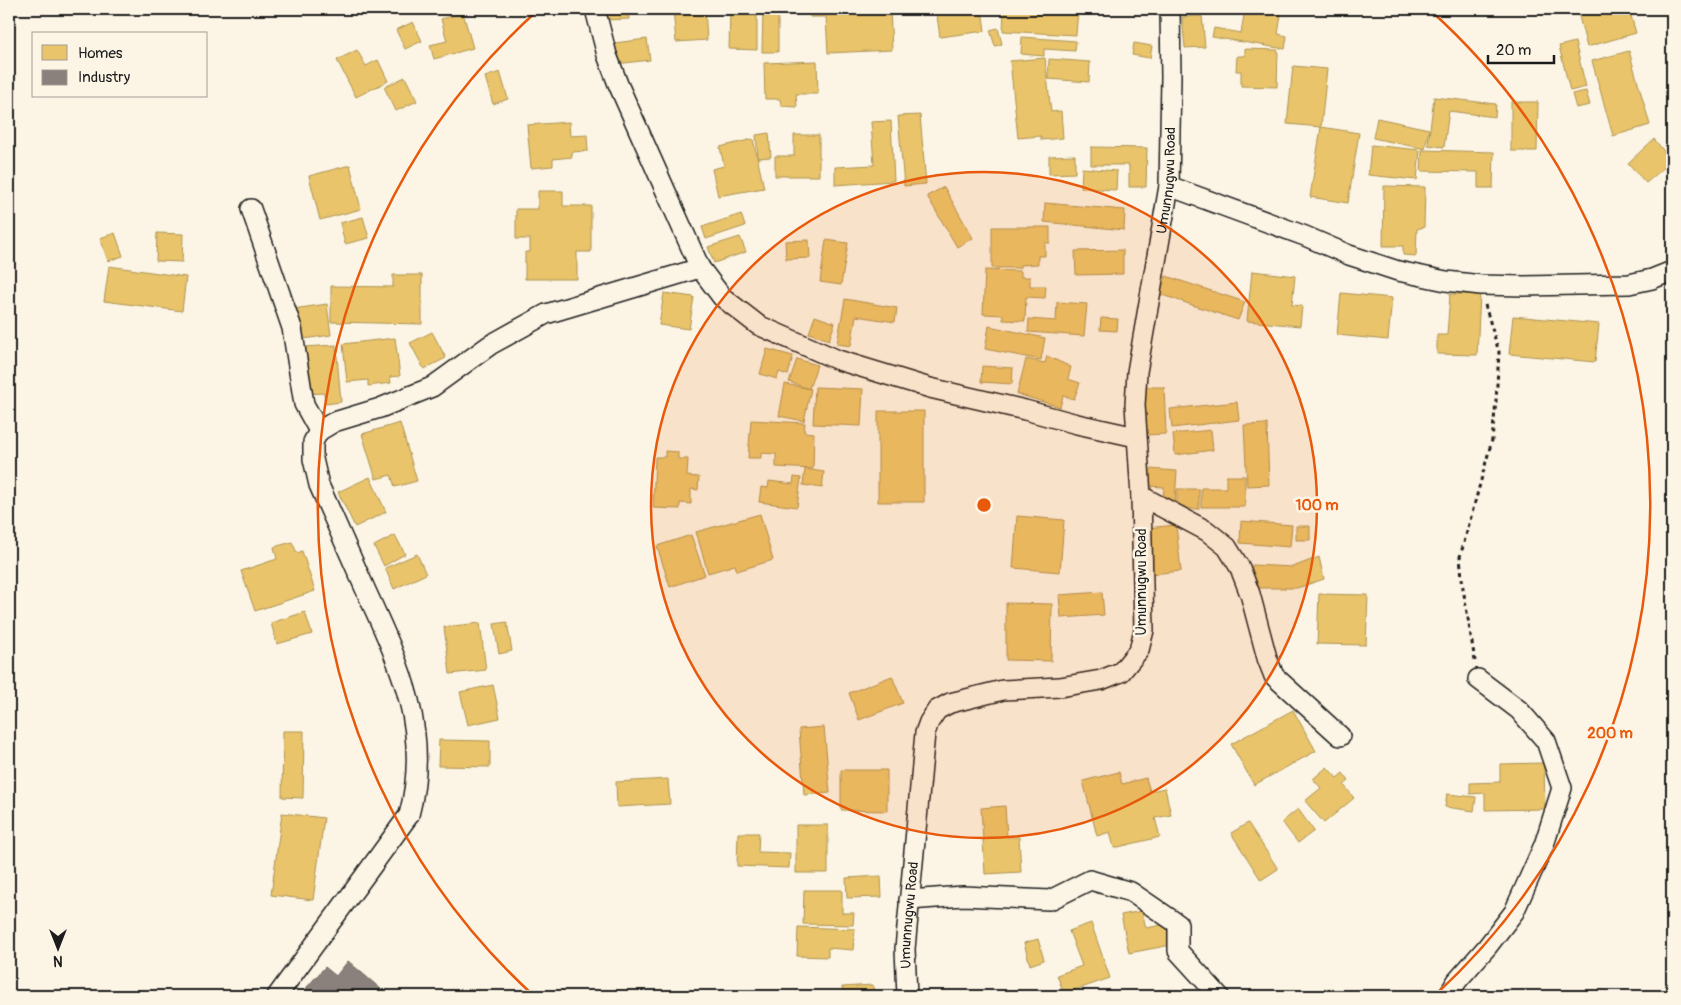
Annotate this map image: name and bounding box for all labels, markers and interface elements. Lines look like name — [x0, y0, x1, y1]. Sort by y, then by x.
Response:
legend — [32, 32, 208, 98]
scale bar — [1488, 32, 1555, 64]
text: 20 m — [1496, 41, 1531, 60]
text: Homes — [78, 44, 123, 63]
text: Industry — [78, 68, 131, 87]
street label: Umunnugwu Road — [1152, 127, 1179, 235]
centre of rings — [975, 496, 993, 514]
text: 100 m — [1296, 496, 1338, 515]
street label: Umunnugwu Road — [1133, 528, 1150, 636]
text: 200 m — [1587, 724, 1633, 743]
street label: Umunnugwu Road — [896, 861, 922, 969]
north arrow — [32, 922, 82, 972]
text: N — [53, 952, 63, 969]

